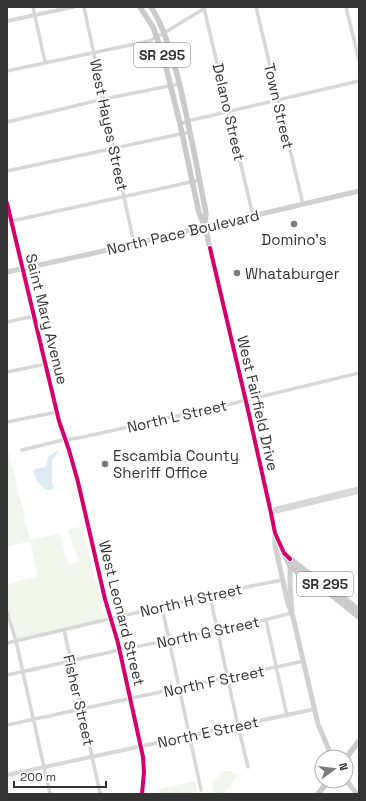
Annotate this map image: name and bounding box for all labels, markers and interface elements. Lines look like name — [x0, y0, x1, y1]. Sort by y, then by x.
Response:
road number: SR 295 — [134, 43, 190, 67]
street label: West Hayes Street — [86, 57, 132, 193]
street label: Delano Street — [209, 61, 249, 163]
street label: Town Street — [260, 61, 298, 151]
street label: North Pace Boulevard — [105, 205, 261, 259]
marker: Domino's — [289, 219, 299, 229]
place label: Domino's — [261, 230, 327, 249]
street label: Saint Mary Avenue — [22, 252, 72, 387]
place label: Whataburger — [245, 264, 340, 283]
marker: Whataburger — [232, 268, 242, 278]
street label: West Fairfield Drive — [233, 334, 283, 473]
street label: North L Street — [125, 395, 229, 437]
place label: Escambia County Sheriff Office — [113, 446, 239, 482]
marker: Escambia County Sheriff Office — [100, 459, 110, 469]
street label: West Leonard Street — [95, 538, 149, 688]
road number: SR 295 — [297, 572, 353, 596]
street label: North H Street — [138, 579, 244, 621]
street label: North G Street — [155, 612, 261, 652]
street label: Fisher Street — [59, 653, 99, 748]
street label: North F Street — [162, 661, 266, 701]
street label: North E Street — [156, 712, 260, 752]
north arrow — [314, 749, 354, 789]
text: N — [336, 761, 351, 772]
scale bar — [14, 763, 106, 789]
text: 200 m — [20, 769, 56, 785]

